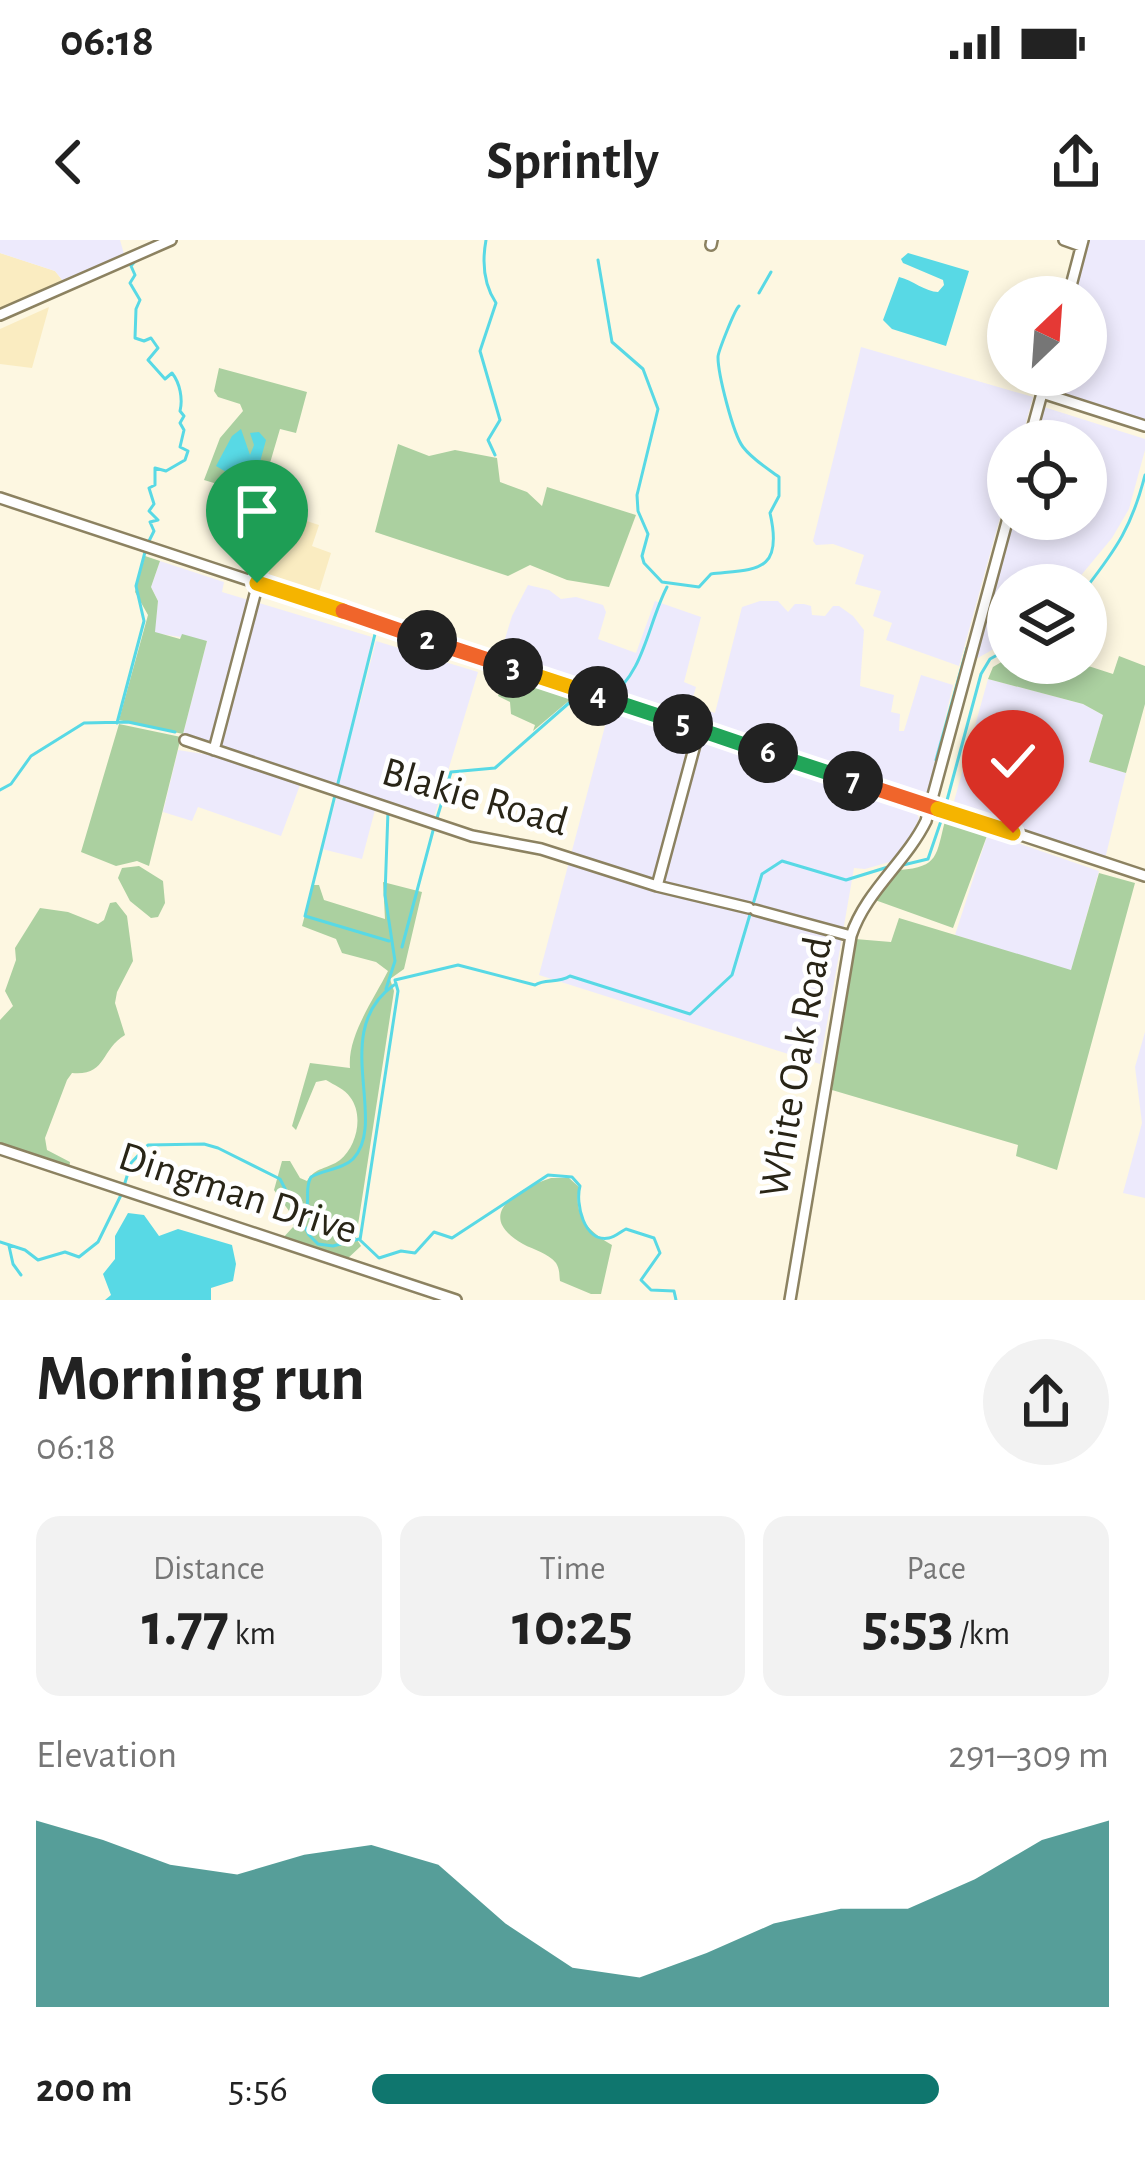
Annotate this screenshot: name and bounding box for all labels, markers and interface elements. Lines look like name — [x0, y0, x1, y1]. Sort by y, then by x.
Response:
text: 06:18 — [60, 19, 154, 64]
icon: back — [36, 129, 102, 195]
icon: share — [1043, 129, 1109, 195]
text: Sprintly — [486, 135, 659, 189]
north arrow — [987, 276, 1107, 396]
map controls — [987, 276, 1107, 684]
button: locate — [987, 420, 1107, 540]
pin — [206, 460, 308, 583]
icon: arrive — [224, 478, 290, 544]
button: layers — [987, 564, 1107, 684]
pin: 2 — [397, 610, 457, 670]
text: 2 — [419, 623, 435, 656]
pin: 3 — [483, 638, 543, 698]
text: 3 — [506, 651, 520, 684]
pin: 4 — [568, 666, 628, 726]
text: 4 — [590, 679, 606, 712]
pin: 5 — [653, 694, 713, 754]
text: 5 — [676, 707, 690, 740]
pin — [962, 710, 1064, 833]
pin: 6 — [738, 723, 798, 783]
icon: check — [980, 728, 1046, 794]
text: 6 — [760, 736, 776, 769]
street label: Blakie Road — [377, 750, 573, 844]
pin: 7 — [823, 751, 883, 811]
text: 7 — [846, 764, 860, 797]
street label: White Oak Road — [752, 933, 840, 1201]
street label: Dingman Drive — [114, 1135, 362, 1251]
button: share — [983, 1339, 1109, 1465]
text: Morning run — [36, 1346, 365, 1412]
text: 06:18 — [36, 1428, 116, 1467]
text: Distance — [153, 1553, 265, 1586]
text: Time — [540, 1553, 605, 1586]
text: Pace — [906, 1553, 966, 1586]
text: 1.77 — [142, 1596, 229, 1656]
text: 10:25 — [512, 1596, 633, 1656]
text: 5:53 — [862, 1596, 954, 1656]
text: km — [229, 1618, 276, 1651]
text: /km — [954, 1618, 1010, 1651]
text: Elevation — [36, 1736, 177, 1775]
text: 291–309 m — [948, 1736, 1109, 1775]
text: 200 m — [36, 2070, 132, 2109]
text: 5:56 — [228, 2070, 288, 2109]

